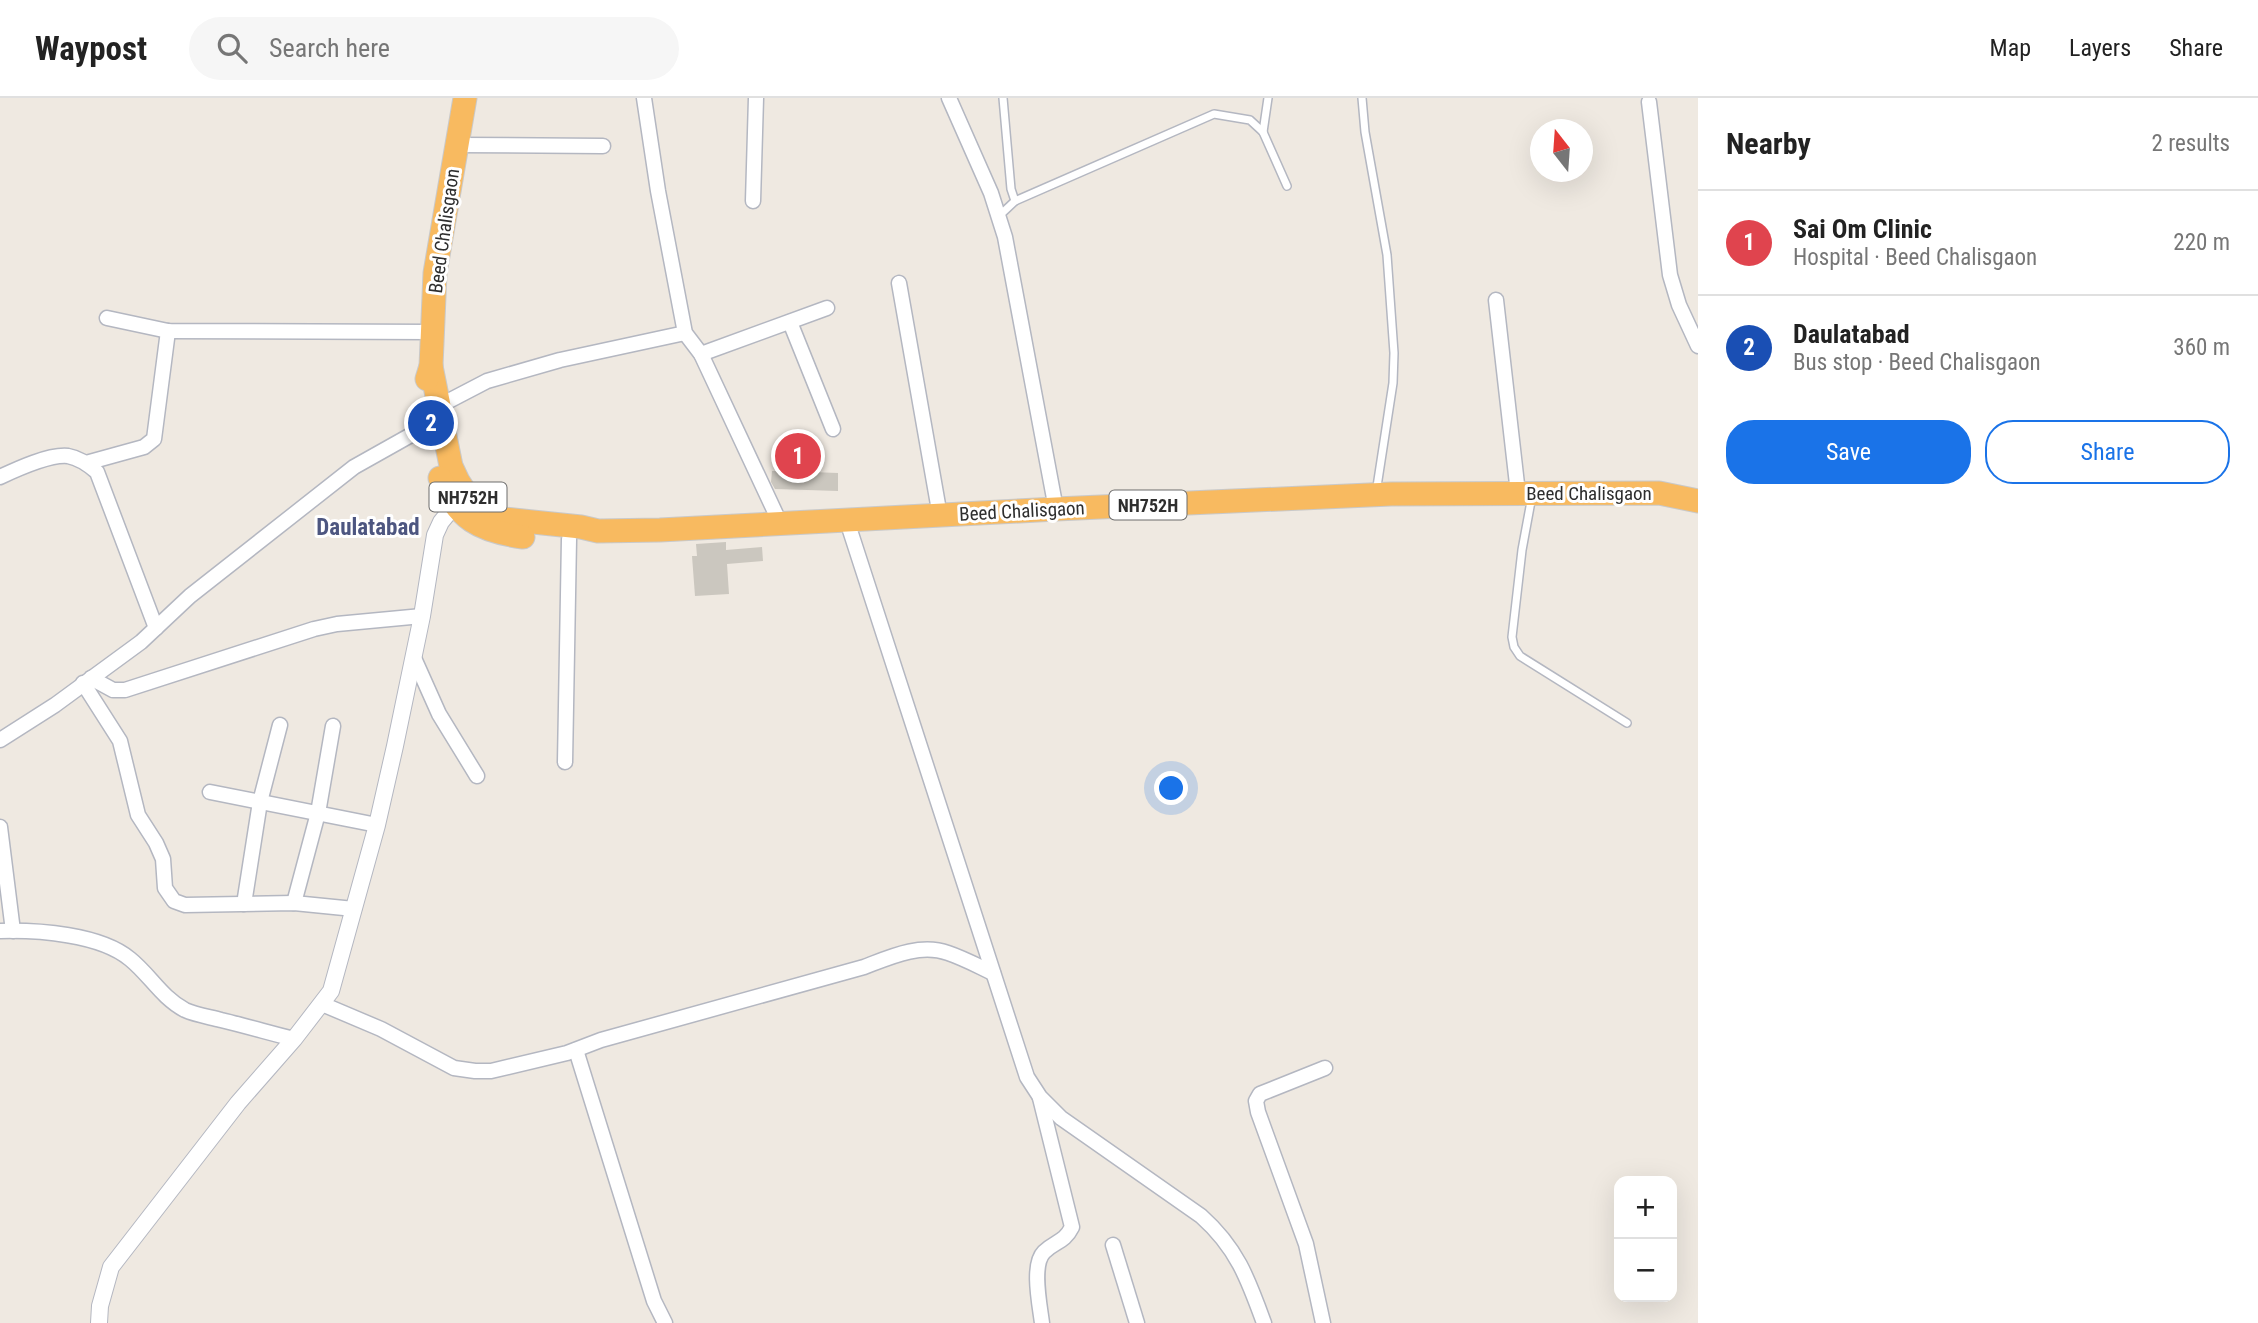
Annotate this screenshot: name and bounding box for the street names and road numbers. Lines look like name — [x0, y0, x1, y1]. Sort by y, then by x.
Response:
street label: Beed Chalisgaon — [424, 167, 464, 295]
road number: NH752H — [430, 482, 506, 512]
street label: Beed Chalisgaon — [1526, 482, 1652, 505]
road number: NH752H — [1110, 491, 1186, 520]
street label: Beed Chalisgaon — [959, 496, 1085, 526]

